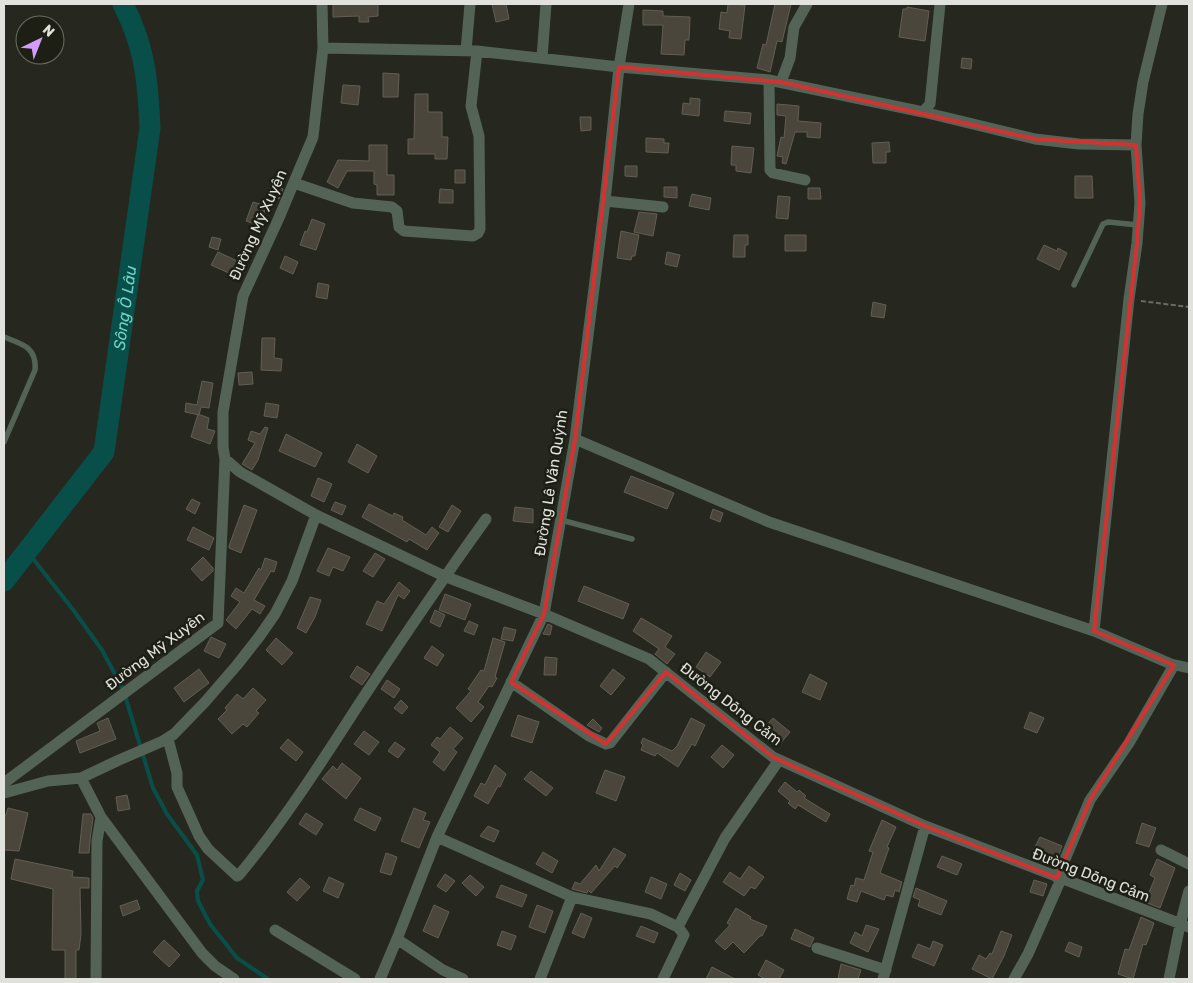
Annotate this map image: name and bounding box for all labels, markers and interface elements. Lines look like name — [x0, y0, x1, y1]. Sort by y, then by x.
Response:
north arrow — [15, 15, 65, 65]
text: N — [39, 21, 58, 41]
street label: Đường Mỹ Xuyên — [226, 167, 290, 283]
water label: Sông Ô Lâu — [109, 264, 140, 351]
street label: Đường Lê Văn Quýnh — [531, 409, 571, 557]
street label: Đường Mỹ Xuyên — [102, 608, 208, 694]
street label: Đường Dõng Cảm — [676, 659, 786, 749]
street label: Đường Dõng Cảm — [1030, 844, 1152, 906]

